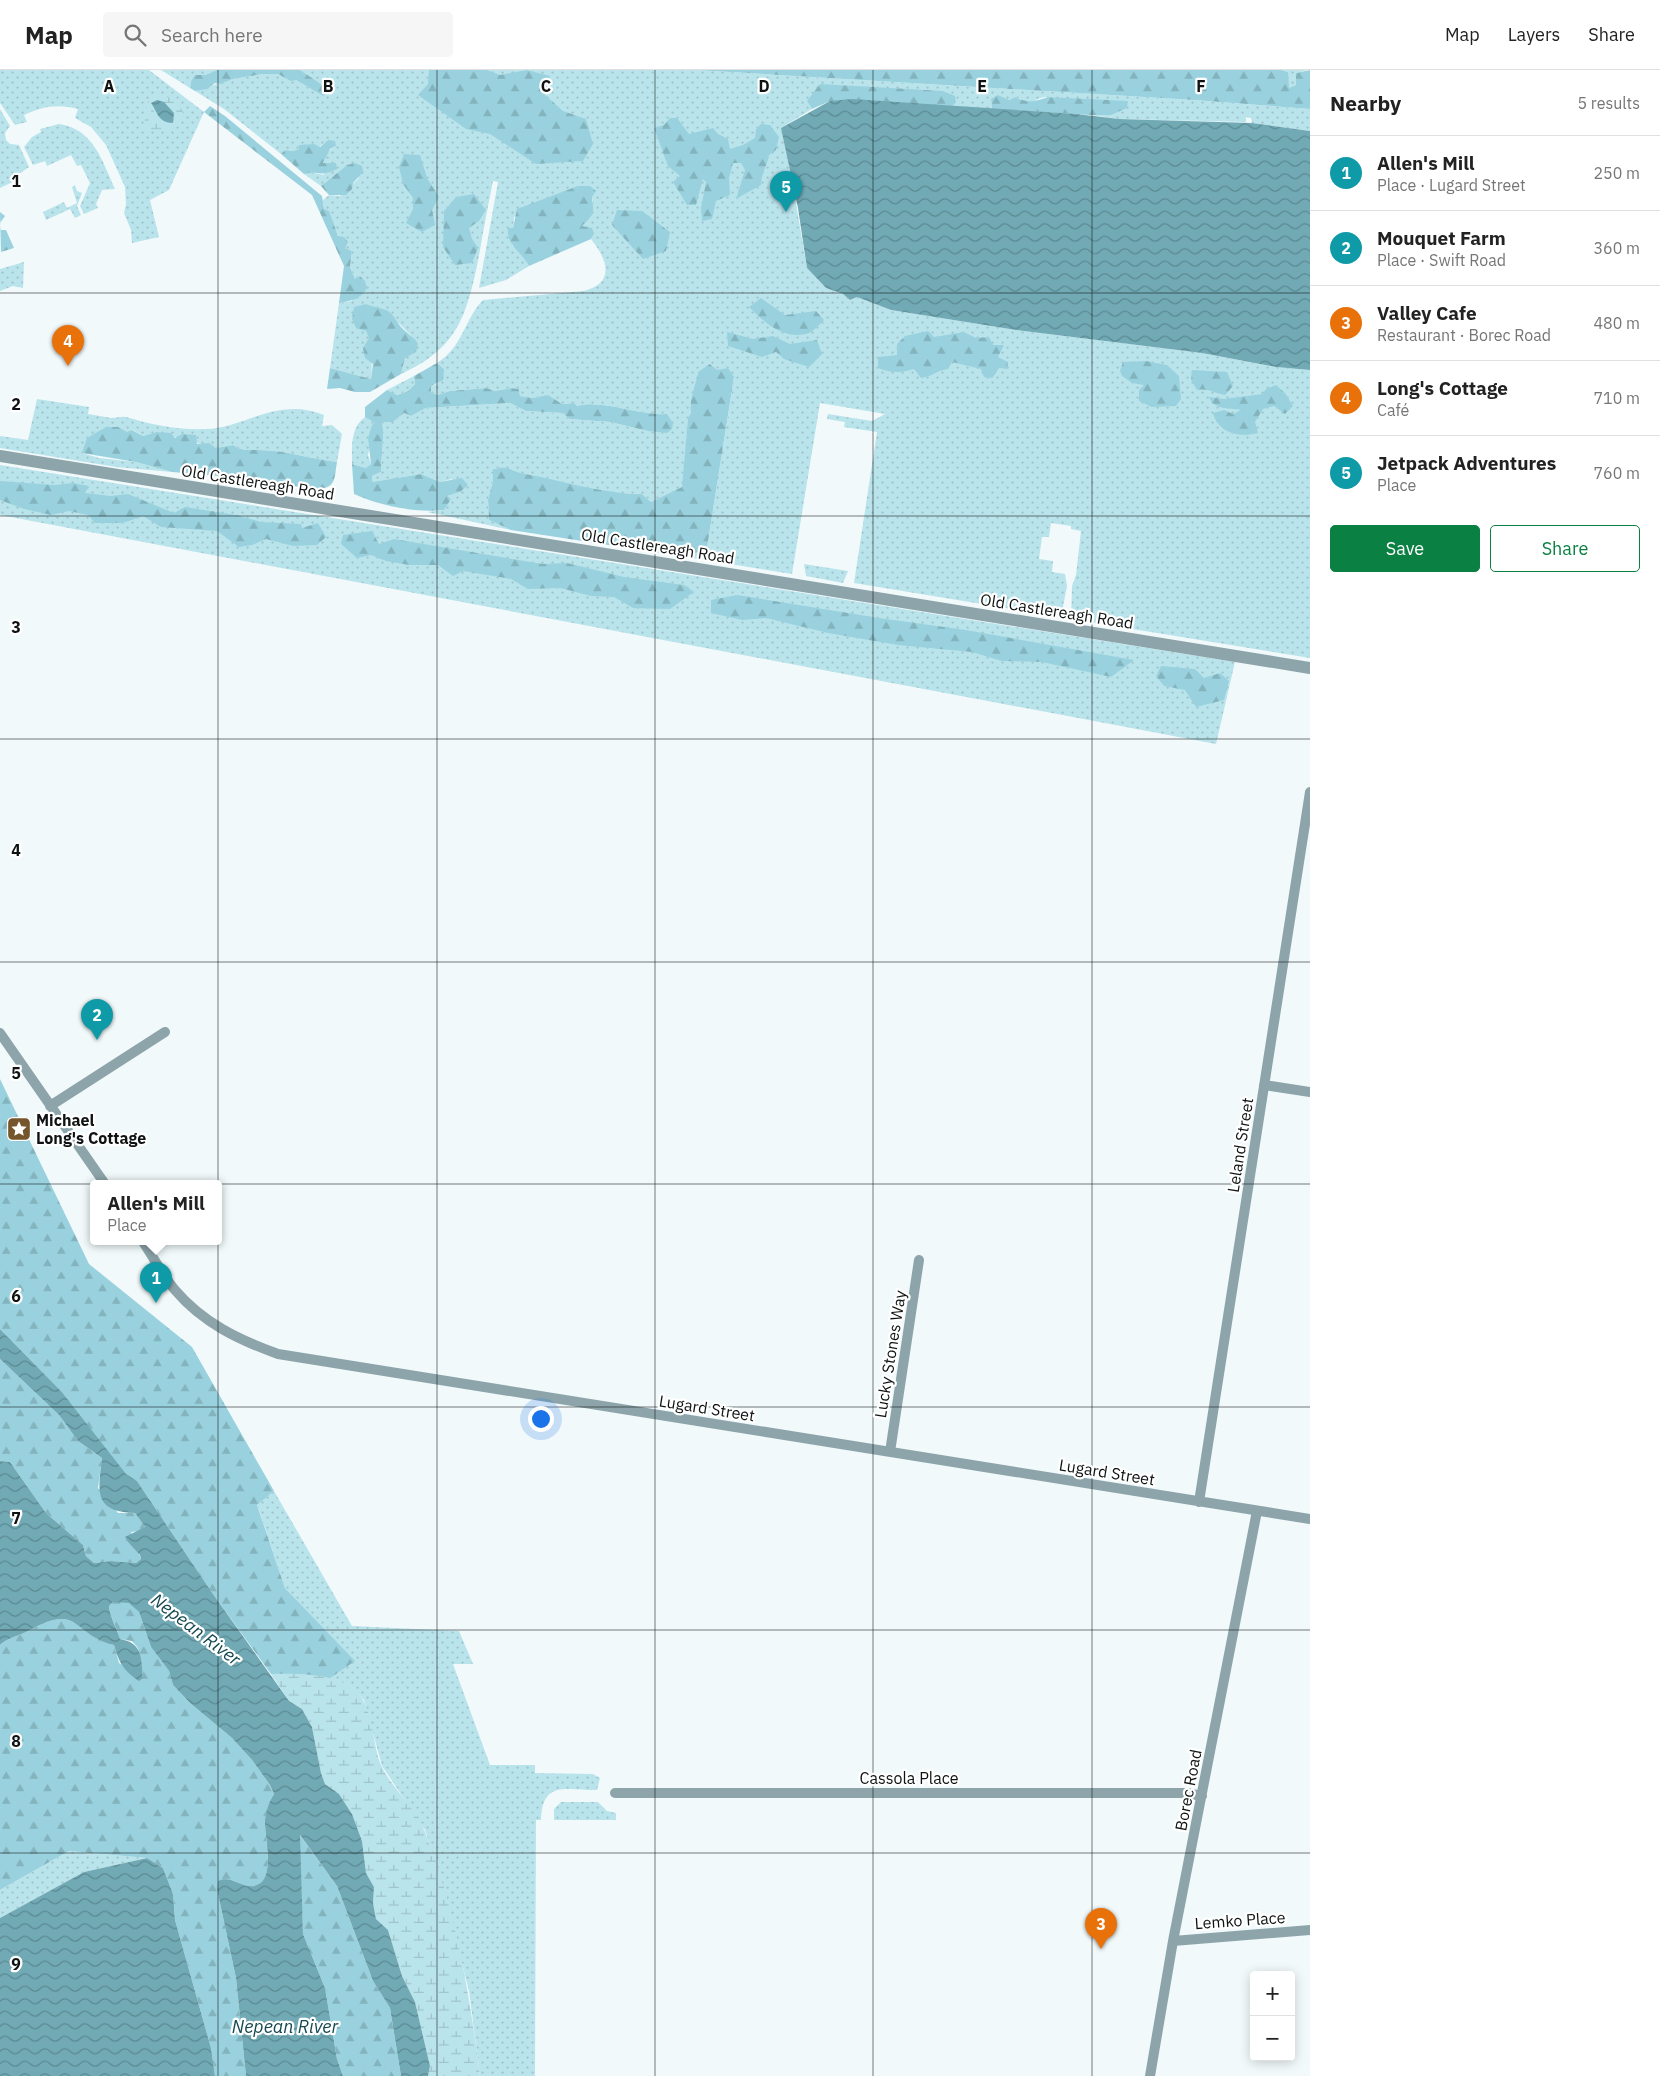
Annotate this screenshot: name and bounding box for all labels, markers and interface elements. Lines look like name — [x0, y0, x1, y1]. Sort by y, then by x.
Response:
search box — [103, 12, 453, 57]
text: Map — [25, 19, 73, 51]
icon: search — [121, 21, 149, 49]
text: Search here — [161, 23, 263, 47]
text: Map — [1445, 23, 1480, 46]
text: Layers — [1508, 23, 1560, 46]
text: Share — [1588, 23, 1635, 46]
text: A — [104, 76, 115, 96]
text: B — [323, 76, 334, 96]
text: C — [541, 76, 551, 96]
text: D — [758, 76, 770, 96]
text: E — [977, 76, 987, 96]
text: F — [1196, 76, 1206, 96]
text: Nearby — [1330, 89, 1401, 117]
text: 5 results — [1577, 93, 1640, 113]
text: Allen's Mill — [1377, 151, 1475, 175]
text: 1 — [1341, 163, 1351, 183]
text: 250 m — [1593, 163, 1640, 183]
text: 1 — [11, 171, 21, 191]
pin: 5 — [770, 171, 802, 212]
text: Place · Lugard Street — [1377, 175, 1526, 195]
text: Mouquet Farm — [1377, 226, 1506, 250]
text: 2 — [1341, 238, 1351, 258]
text: 360 m — [1593, 238, 1640, 258]
text: Place · Swift Road — [1377, 250, 1506, 270]
text: Valley Cafe — [1377, 301, 1477, 325]
text: 3 — [1341, 313, 1351, 333]
text: 480 m — [1593, 313, 1640, 333]
pin: 4 — [52, 325, 84, 366]
text: Restaurant · Borec Road — [1377, 325, 1551, 345]
text: Long's Cottage — [1377, 376, 1508, 400]
text: 4 — [1341, 388, 1351, 408]
text: 710 m — [1593, 388, 1640, 408]
text: 2 — [11, 394, 21, 414]
text: Café — [1377, 400, 1409, 420]
text: Jetpack Adventures — [1377, 451, 1556, 475]
street label: Old Castlereagh Road — [180, 460, 336, 504]
text: 5 — [1341, 463, 1351, 483]
text: 760 m — [1593, 463, 1640, 483]
text: Place — [1377, 475, 1416, 495]
street label: Old Castlereagh Road — [580, 524, 736, 568]
button: Save — [1330, 525, 1480, 572]
button: Share — [1490, 525, 1640, 572]
street label: Old Castlereagh Road — [979, 589, 1135, 633]
text: 3 — [11, 617, 21, 637]
text: 4 — [11, 840, 21, 860]
pin: 2 — [81, 999, 113, 1040]
text: 5 — [11, 1063, 21, 1083]
street label: Leland Street — [1223, 1096, 1257, 1194]
place label: Michael Long's Cottage — [36, 1110, 146, 1148]
place icon: Michael Long's Cottage — [6, 1116, 32, 1142]
popup — [90, 1180, 222, 1245]
text: Allen's Mill — [107, 1191, 205, 1215]
text: Place — [107, 1215, 147, 1235]
pin: 1 — [140, 1262, 172, 1303]
text: 6 — [11, 1286, 21, 1306]
street label: Lucky Stones Way — [870, 1289, 910, 1419]
street label: Lugard Street — [658, 1391, 756, 1425]
your location — [528, 1406, 554, 1432]
street label: Lugard Street — [1058, 1455, 1156, 1489]
text: 7 — [11, 1508, 21, 1528]
water label: Nepean River — [147, 1588, 246, 1670]
text: 8 — [11, 1731, 21, 1751]
street label: Borec Road — [1170, 1748, 1206, 1832]
street label: Cassola Place — [860, 1768, 959, 1788]
street label: Lemko Place — [1194, 1907, 1286, 1933]
pin: 3 — [1085, 1908, 1117, 1949]
text: 9 — [11, 1954, 21, 1974]
map controls — [1250, 1971, 1295, 2061]
button: + — [1250, 1971, 1295, 2016]
water label: Nepean River — [232, 2015, 339, 2038]
button: − — [1250, 2016, 1295, 2061]

